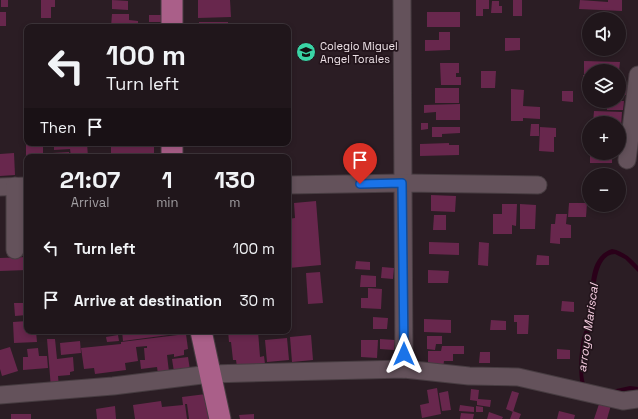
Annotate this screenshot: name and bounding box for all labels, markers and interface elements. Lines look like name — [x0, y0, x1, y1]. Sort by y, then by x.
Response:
map controls — [582, 12, 626, 212]
button: sound — [582, 12, 626, 56]
text: 100 m — [106, 37, 186, 73]
place label: Colegio Miguel Angel Torales — [320, 39, 398, 66]
icon: left — [40, 40, 92, 92]
school or university icon: Colegio Miguel Angel Torales — [295, 41, 317, 63]
button: layers — [582, 64, 626, 108]
text: Turn left — [106, 72, 179, 95]
icon: arrive — [84, 116, 106, 138]
button: + — [582, 116, 626, 160]
text: Then — [40, 118, 76, 137]
pin — [343, 143, 377, 184]
icon: arrive — [349, 149, 371, 171]
text: 21:07 — [60, 164, 120, 195]
text: 1 — [162, 164, 173, 195]
text: 130 — [214, 164, 255, 195]
button: − — [582, 168, 626, 212]
text: Arrival — [71, 194, 109, 211]
text: min — [156, 194, 178, 211]
text: m — [229, 194, 240, 211]
icon: left — [40, 237, 62, 259]
text: Turn left — [74, 239, 136, 258]
text: 100 m — [233, 239, 275, 258]
water label: arroyo Mariscal — [574, 281, 602, 373]
icon: arrive — [40, 289, 62, 311]
text: Arrive at destination — [74, 291, 222, 310]
text: 30 m — [240, 291, 275, 310]
position arrow — [383, 333, 425, 375]

